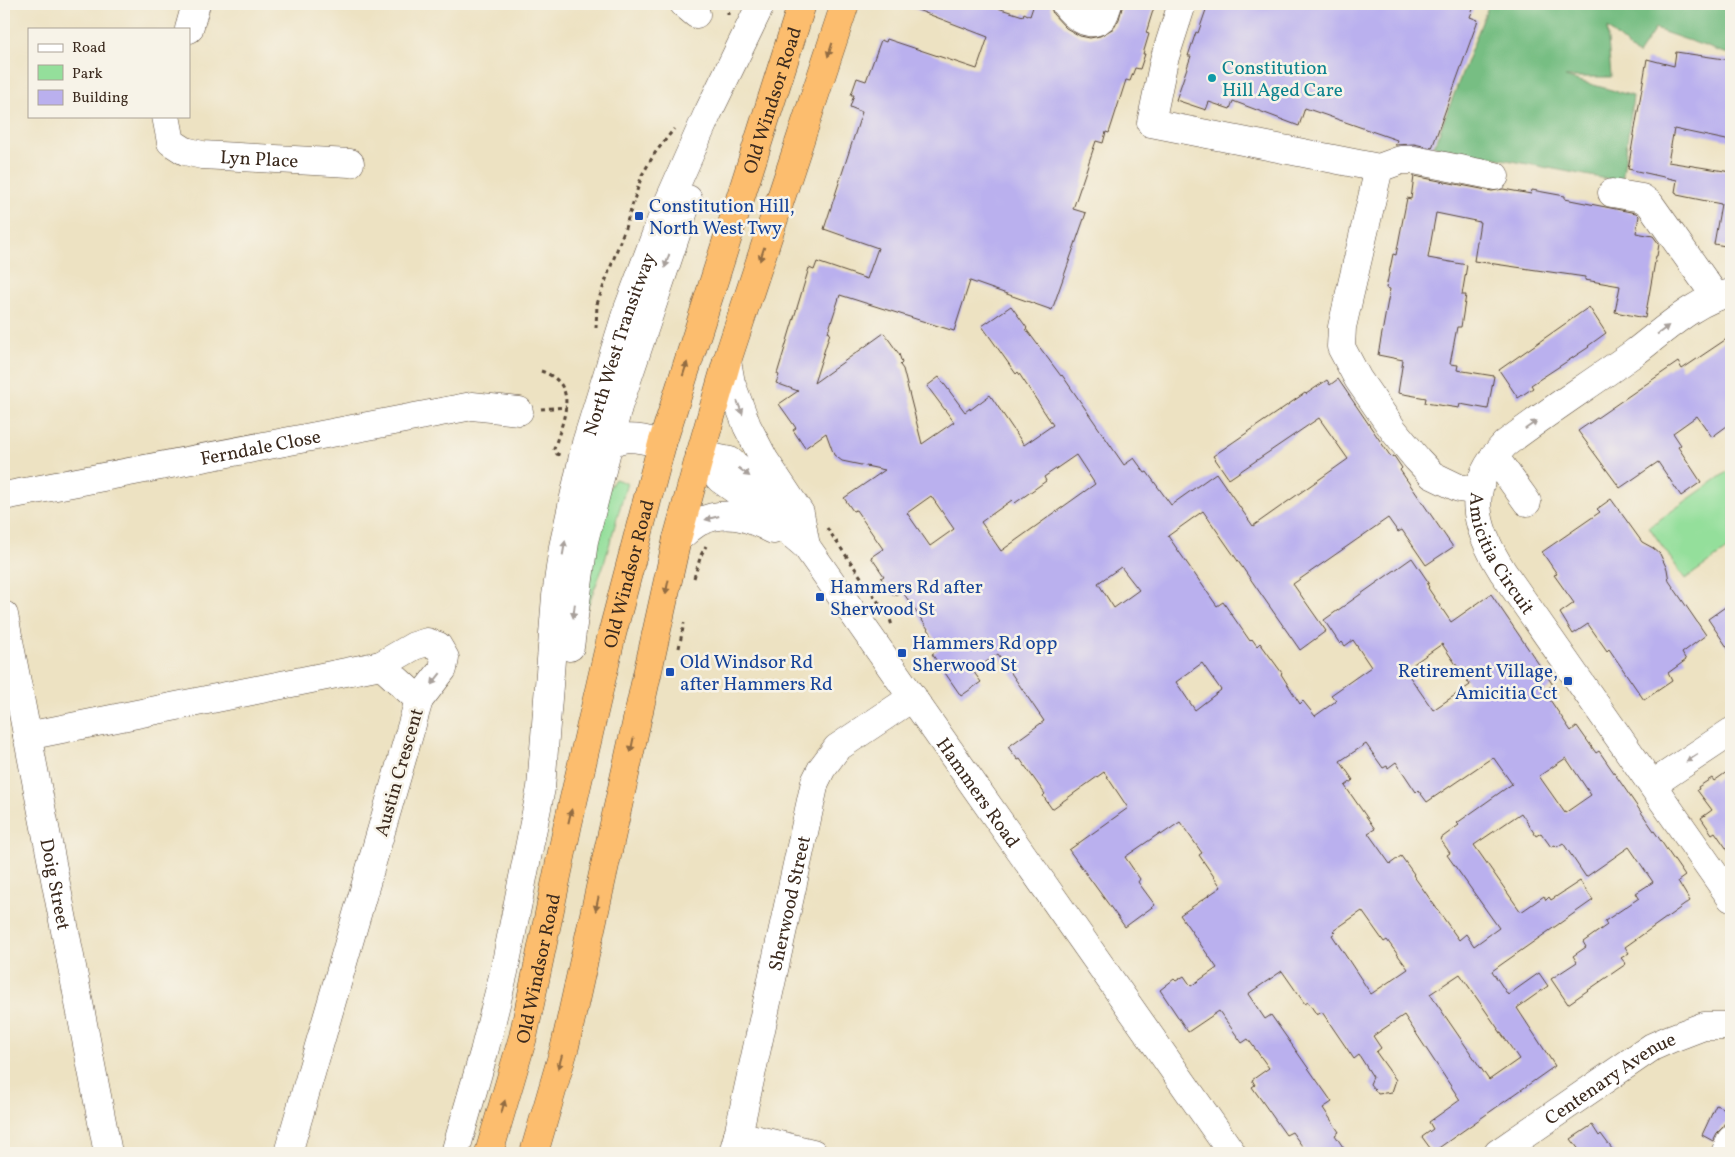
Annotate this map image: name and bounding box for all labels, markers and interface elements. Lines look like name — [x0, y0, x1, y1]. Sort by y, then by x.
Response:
street label: Old Windsor Road — [738, 24, 809, 177]
legend — [28, 28, 190, 118]
text: Road — [72, 38, 106, 59]
one-way arrow — [826, 43, 834, 58]
place label: Constitution Hill Aged Care — [1222, 56, 1343, 104]
text: Park — [72, 64, 103, 85]
marker: Constitution Hill Aged Care — [1206, 72, 1218, 84]
text: Building — [72, 88, 129, 109]
street label: Lyn Place — [219, 145, 299, 175]
place label: Constitution Hill, North West Twy — [649, 194, 795, 242]
marker: Constitution Hill, North West Twy — [633, 210, 645, 222]
one-way arrow — [758, 247, 766, 262]
street label: North West Transitway — [578, 249, 663, 439]
one-way arrow — [663, 254, 671, 269]
one-way arrow — [1656, 325, 1670, 335]
one-way arrow — [682, 361, 690, 376]
one-way arrow — [736, 401, 744, 416]
one-way arrow — [1524, 420, 1538, 430]
street label: Ferndale Close — [198, 424, 323, 473]
one-way arrow — [737, 466, 750, 477]
street label: Amicitia Circuit — [1462, 491, 1540, 621]
street label: Old Windsor Road — [598, 497, 662, 651]
one-way arrow — [704, 515, 719, 523]
one-way arrow — [560, 539, 568, 555]
place label: Hammers Rd after Sherwood St — [830, 575, 983, 623]
one-way arrow — [662, 579, 670, 595]
marker: Hammers Rd after Sherwood St — [814, 591, 826, 603]
one-way arrow — [570, 604, 578, 620]
place label: Hammers Rd opp Sherwood St — [912, 631, 1057, 679]
marker: Hammers Rd opp Sherwood St — [896, 647, 908, 659]
place label: Old Windsor Rd after Hammers Rd — [680, 650, 833, 698]
place label: Retirement Village, Amicitia Cct — [1398, 659, 1558, 707]
marker: Old Windsor Rd after Hammers Rd — [664, 666, 676, 678]
one-way arrow — [430, 672, 441, 685]
marker: Retirement Village, Amicitia Cct — [1562, 675, 1574, 687]
street label: Austin Crescent — [369, 705, 431, 840]
street label: Hammers Road — [929, 733, 1025, 854]
one-way arrow — [627, 738, 635, 754]
one-way arrow — [1685, 753, 1699, 763]
one-way arrow — [566, 809, 574, 824]
street label: Sherwood Street — [763, 833, 818, 974]
street label: Doig Street — [32, 836, 76, 933]
street label: Old Windsor Road — [511, 891, 568, 1046]
one-way arrow — [592, 896, 600, 912]
street label: Centenary Avenue — [1540, 1027, 1680, 1132]
one-way arrow — [556, 1055, 564, 1070]
one-way arrow — [500, 1099, 508, 1114]

